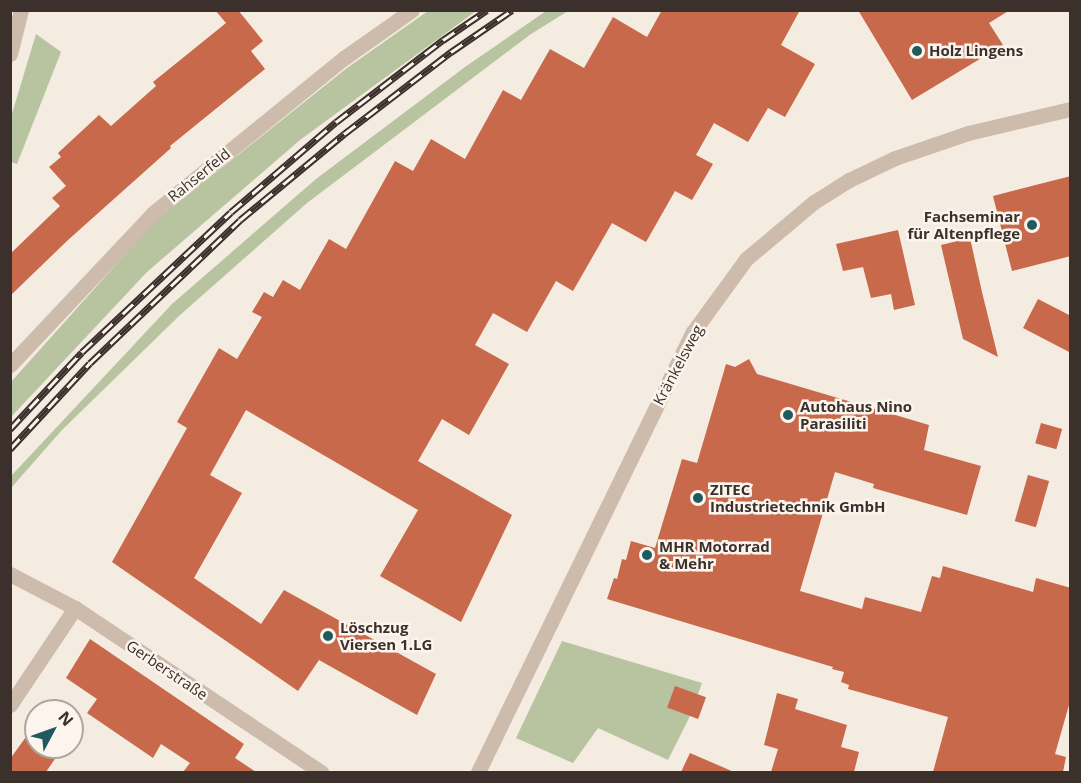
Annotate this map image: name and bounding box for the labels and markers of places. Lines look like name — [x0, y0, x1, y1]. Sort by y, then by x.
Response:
place label: Holz Lingens — [929, 42, 1023, 60]
marker: Holz Lingens — [910, 44, 924, 58]
place label: Fachseminar für Altenpflege — [907, 207, 1020, 242]
marker: Fachseminar für Altenpflege — [1025, 218, 1039, 232]
place label: Autohaus Nino Parasiliti — [800, 397, 912, 432]
marker: Autohaus Nino Parasiliti — [781, 408, 795, 422]
place label: ZITEC Industrietechnik GmbH — [710, 480, 886, 515]
marker: ZITEC Industrietechnik GmbH — [691, 491, 705, 505]
place label: MHR Motorrad & Mehr — [659, 537, 770, 572]
marker: MHR Motorrad & Mehr — [640, 548, 654, 562]
place label: Löschzug Viersen 1.LG — [340, 618, 432, 653]
marker: Löschzug Viersen 1.LG — [321, 629, 335, 643]

